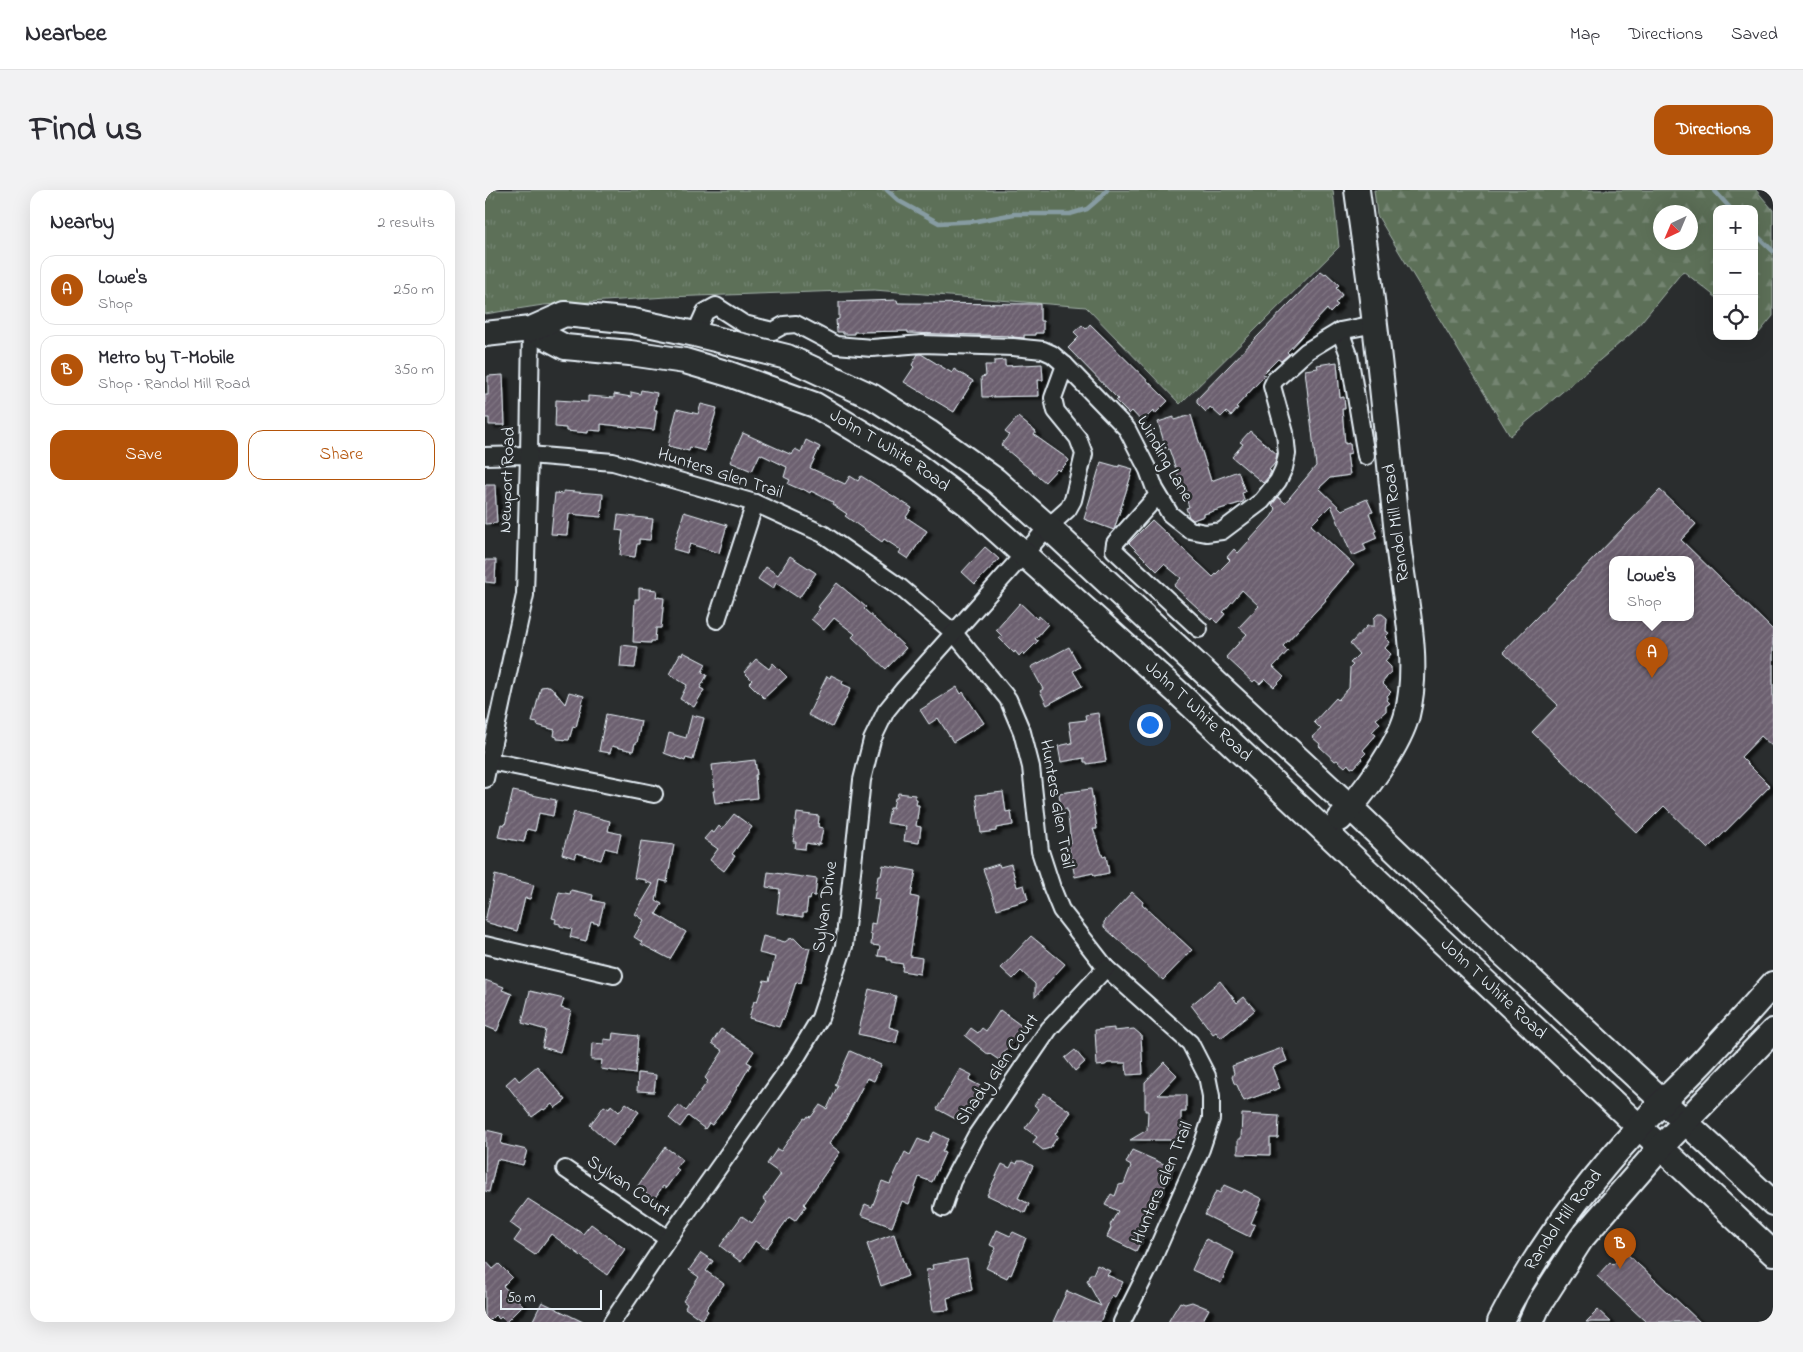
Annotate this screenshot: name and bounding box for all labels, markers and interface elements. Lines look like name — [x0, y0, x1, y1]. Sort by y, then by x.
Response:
text: Nearbee — [25, 17, 107, 52]
text: Map — [1570, 22, 1600, 48]
text: Directions — [1628, 22, 1703, 48]
text: Saved — [1731, 22, 1778, 48]
text: Find us — [30, 105, 142, 156]
button: Directions — [1654, 105, 1773, 155]
north arrow — [1653, 205, 1698, 250]
map controls — [1713, 205, 1758, 340]
button: + — [1713, 205, 1758, 250]
text: Nearby — [50, 208, 114, 238]
text: 2 results — [377, 211, 435, 235]
button: − — [1713, 250, 1758, 295]
text: Lowe's — [98, 265, 148, 292]
text: A — [62, 278, 72, 302]
text: 250 m — [394, 278, 434, 302]
text: Shop — [98, 292, 133, 316]
button: locate — [1713, 295, 1758, 340]
text: Metro by T-Mobile — [98, 345, 234, 372]
text: B — [62, 358, 72, 382]
text: 350 m — [395, 358, 434, 382]
text: Shop · Randol Mill Road — [98, 372, 250, 396]
street label: John T White Road — [824, 403, 955, 499]
street label: Winding Lane — [1128, 411, 1200, 508]
street label: Newport Road — [493, 426, 523, 534]
button: Save — [50, 430, 238, 480]
button: Share — [248, 430, 435, 480]
street label: Hunters Glen Trail — [654, 441, 786, 507]
street label: Randol Mill Road — [1377, 462, 1417, 584]
popup — [1609, 556, 1694, 621]
text: Lowe's — [1627, 563, 1676, 590]
text: Shop — [1627, 590, 1662, 614]
pin: A — [1636, 637, 1668, 678]
street label: John T White Road — [1139, 655, 1257, 768]
your location — [1137, 712, 1163, 738]
street label: Hunters Glen Trail — [1032, 737, 1080, 871]
street label: Sylvan Drive — [807, 859, 845, 954]
street label: John T White Road — [1434, 933, 1552, 1046]
street label: Shady Glen Court — [950, 1009, 1046, 1131]
street label: Hunters Glen Trail — [1126, 1118, 1200, 1248]
street label: Sylvan Court — [581, 1149, 675, 1225]
street label: Randol Mill Road — [1519, 1165, 1609, 1276]
pin: B — [1604, 1228, 1636, 1269]
scale bar — [500, 1287, 603, 1310]
text: 50 m — [507, 1288, 535, 1309]

